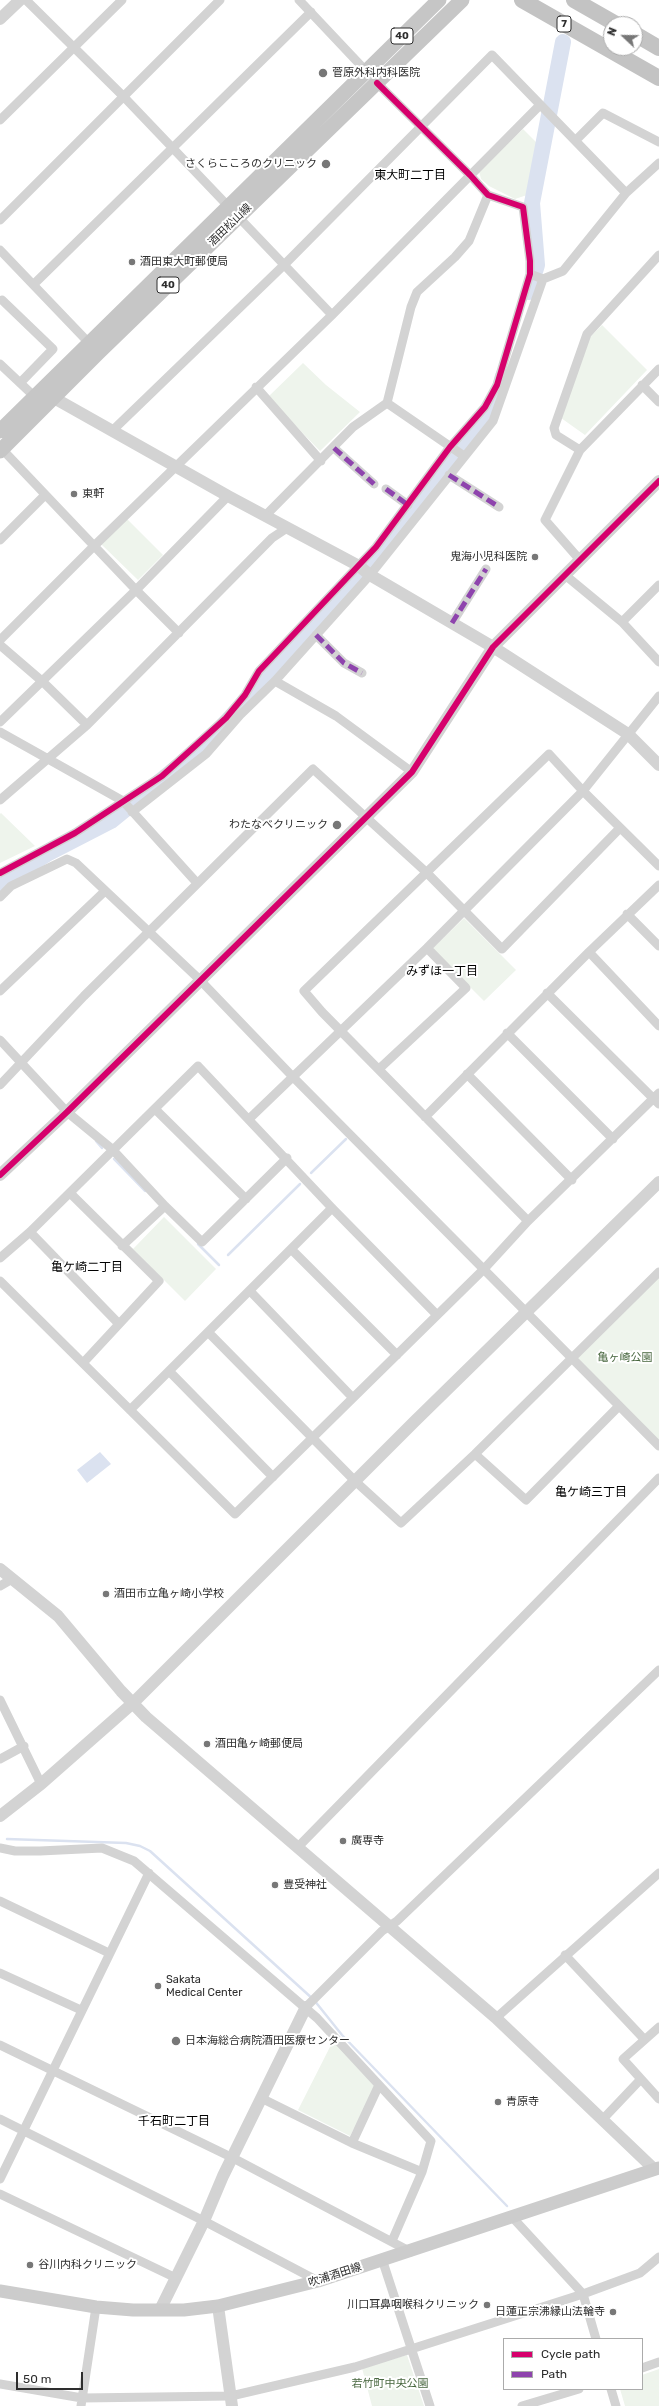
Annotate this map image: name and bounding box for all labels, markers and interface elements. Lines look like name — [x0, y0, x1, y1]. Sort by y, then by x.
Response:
road number: 7 — [557, 16, 571, 32]
north arrow — [603, 16, 643, 56]
text: N — [605, 26, 620, 38]
road number: 40 — [391, 28, 413, 44]
place label: 菅原外科内科医院 — [332, 66, 420, 80]
marker: 菅原外科内科医院 — [317, 67, 329, 79]
place label: さくらこころのクリニック — [185, 157, 317, 171]
marker: さくらこころのクリニック — [320, 158, 332, 170]
district label: 東大町二丁目 — [374, 169, 446, 183]
street label: 酒田松山線 — [206, 201, 254, 249]
place label: 酒田東大町郵便局 — [140, 255, 228, 269]
marker: 酒田東大町郵便局 — [127, 257, 137, 267]
road number: 40 — [157, 277, 179, 293]
place label: 東軒 — [82, 487, 104, 501]
marker: 東軒 — [69, 489, 79, 499]
place label: 鬼海小児科医院 — [450, 550, 527, 564]
marker: 鬼海小児科医院 — [530, 552, 540, 562]
place label: わたなべクリニック — [229, 818, 328, 832]
marker: わたなべクリニック — [331, 819, 343, 831]
district label: みずほ一丁目 — [406, 965, 478, 979]
district label: 亀ケ崎二丁目 — [51, 1261, 123, 1275]
park label: 亀ヶ崎公園 — [598, 1351, 652, 1365]
district label: 亀ケ崎三丁目 — [555, 1486, 627, 1500]
place label: 酒田市立亀ヶ崎小学校 — [114, 1587, 224, 1601]
marker: 酒田市立亀ヶ崎小学校 — [101, 1589, 111, 1599]
place label: 酒田亀ヶ崎郵便局 — [215, 1737, 303, 1751]
marker: 酒田亀ヶ崎郵便局 — [202, 1739, 212, 1749]
place label: 廣専寺 — [351, 1834, 384, 1848]
marker: 廣専寺 — [338, 1836, 348, 1846]
place label: 豊受神社 — [283, 1878, 327, 1892]
marker: 豊受神社 — [270, 1880, 280, 1890]
place label: Sakata Medical Center — [166, 1973, 242, 1999]
marker: Sakata Medical Center — [153, 1981, 163, 1991]
place label: 日本海総合病院酒田医療センター — [185, 2034, 350, 2048]
marker: 日本海総合病院酒田医療センター — [170, 2035, 182, 2047]
place label: 青原寺 — [506, 2095, 539, 2109]
marker: 青原寺 — [493, 2097, 503, 2107]
district label: 千石町二丁目 — [138, 2115, 210, 2129]
place label: 谷川内科クリニック — [38, 2258, 137, 2272]
marker: 谷川内科クリニック — [25, 2260, 35, 2270]
street label: 吹浦酒田線 — [307, 2260, 363, 2290]
place label: 川口耳鼻咽喉科クリニック — [347, 2298, 479, 2312]
marker: 川口耳鼻咽喉科クリニック — [482, 2300, 492, 2310]
place label: 日蓮正宗沸縁山法輪寺 — [495, 2305, 605, 2319]
marker: 日蓮正宗沸縁山法輪寺 — [608, 2307, 618, 2317]
legend — [503, 2338, 643, 2390]
text: Cycle path — [541, 2347, 600, 2361]
scale bar — [18, 2364, 85, 2390]
text: Path — [541, 2367, 567, 2381]
text: 50 m — [23, 2372, 51, 2386]
park label: 若竹町中央公園 — [352, 2377, 428, 2391]

